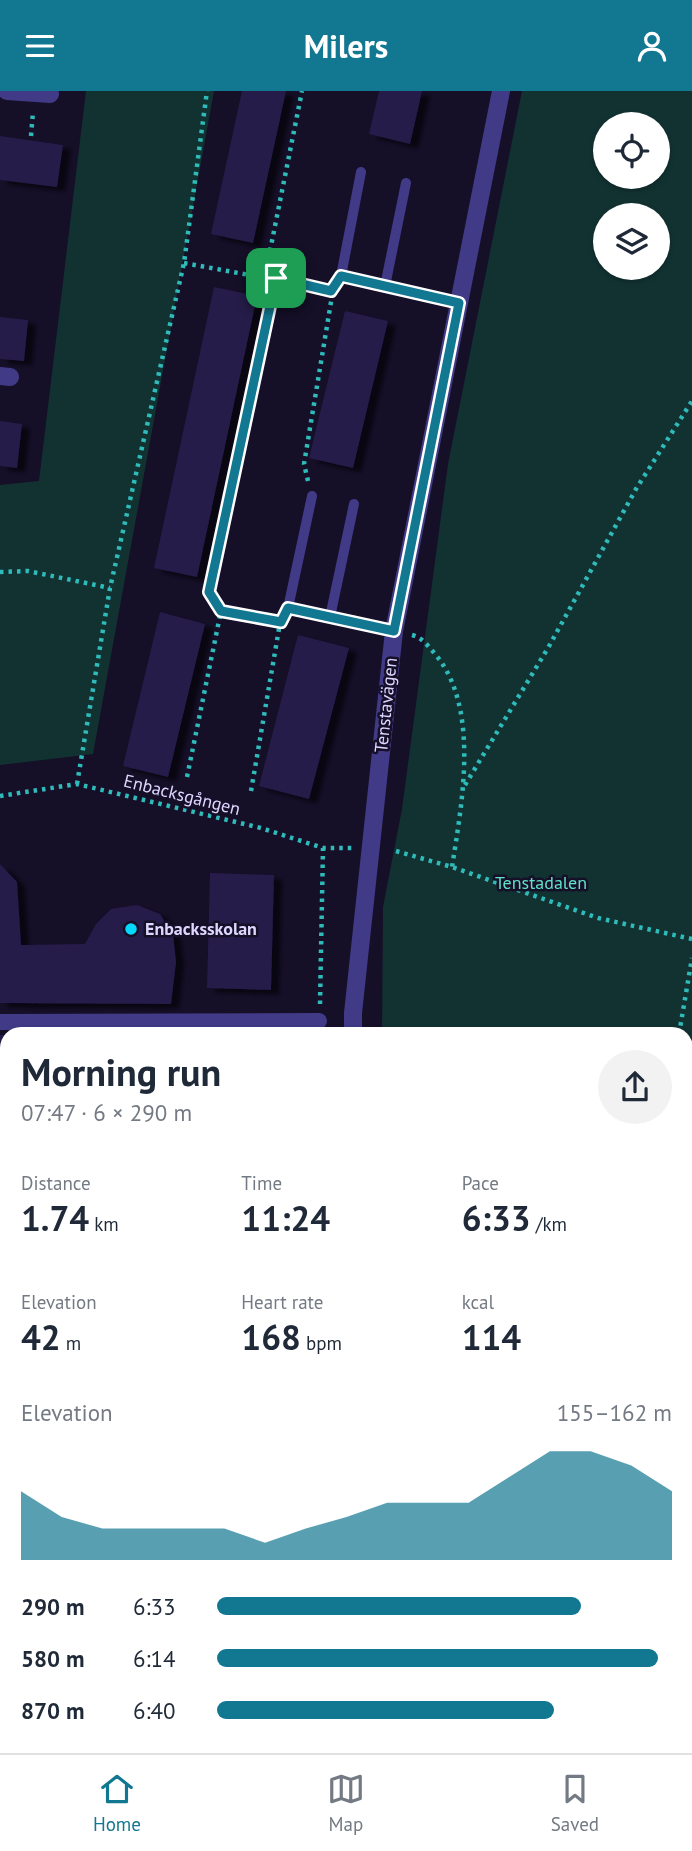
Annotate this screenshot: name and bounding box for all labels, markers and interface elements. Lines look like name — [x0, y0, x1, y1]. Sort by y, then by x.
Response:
text: Milers — [304, 25, 388, 67]
icon: menu — [21, 27, 59, 65]
icon: person — [633, 27, 671, 65]
map controls — [593, 112, 670, 280]
button: locate — [593, 112, 670, 189]
button: layers — [593, 203, 670, 280]
pin — [246, 248, 306, 308]
icon: arrive — [257, 259, 295, 297]
street label: Tenstavägen — [369, 656, 402, 754]
street label: Enbacksgången — [121, 769, 243, 820]
park label: Tenstadalen — [495, 871, 587, 894]
place label: Enbacksskolan — [145, 917, 257, 940]
marker: Enbacksskolan — [123, 921, 139, 937]
text: Morning run — [21, 1047, 221, 1096]
button: share — [598, 1050, 672, 1124]
text: 07:47 · 6 × 290 m — [21, 1098, 192, 1127]
text: Distance — [21, 1171, 91, 1195]
text: Time — [241, 1171, 282, 1195]
text: Pace — [462, 1171, 499, 1195]
text: 1.74 — [21, 1195, 89, 1241]
text: 11:24 — [241, 1195, 330, 1241]
text: 6:33 — [462, 1195, 531, 1241]
text: km — [89, 1212, 119, 1236]
text: /km — [531, 1212, 567, 1236]
text: Elevation — [21, 1290, 97, 1314]
text: Heart rate — [241, 1290, 323, 1314]
text: kcal — [462, 1290, 494, 1314]
text: 42 — [21, 1314, 61, 1360]
text: 168 — [241, 1314, 301, 1360]
text: 114 — [462, 1314, 521, 1360]
text: m — [61, 1331, 81, 1355]
text: bpm — [301, 1331, 342, 1355]
text: Elevation — [21, 1398, 113, 1427]
text: 155–162 m — [557, 1398, 672, 1427]
text: 290 m — [21, 1592, 84, 1621]
text: 6:33 — [133, 1592, 176, 1621]
text: 580 m — [21, 1644, 84, 1673]
text: 6:14 — [133, 1644, 176, 1673]
text: 870 m — [21, 1696, 84, 1725]
text: 6:40 — [133, 1696, 176, 1725]
tab: Home — [93, 1770, 141, 1836]
tab: Map — [327, 1770, 365, 1836]
tab: Saved — [551, 1770, 599, 1836]

